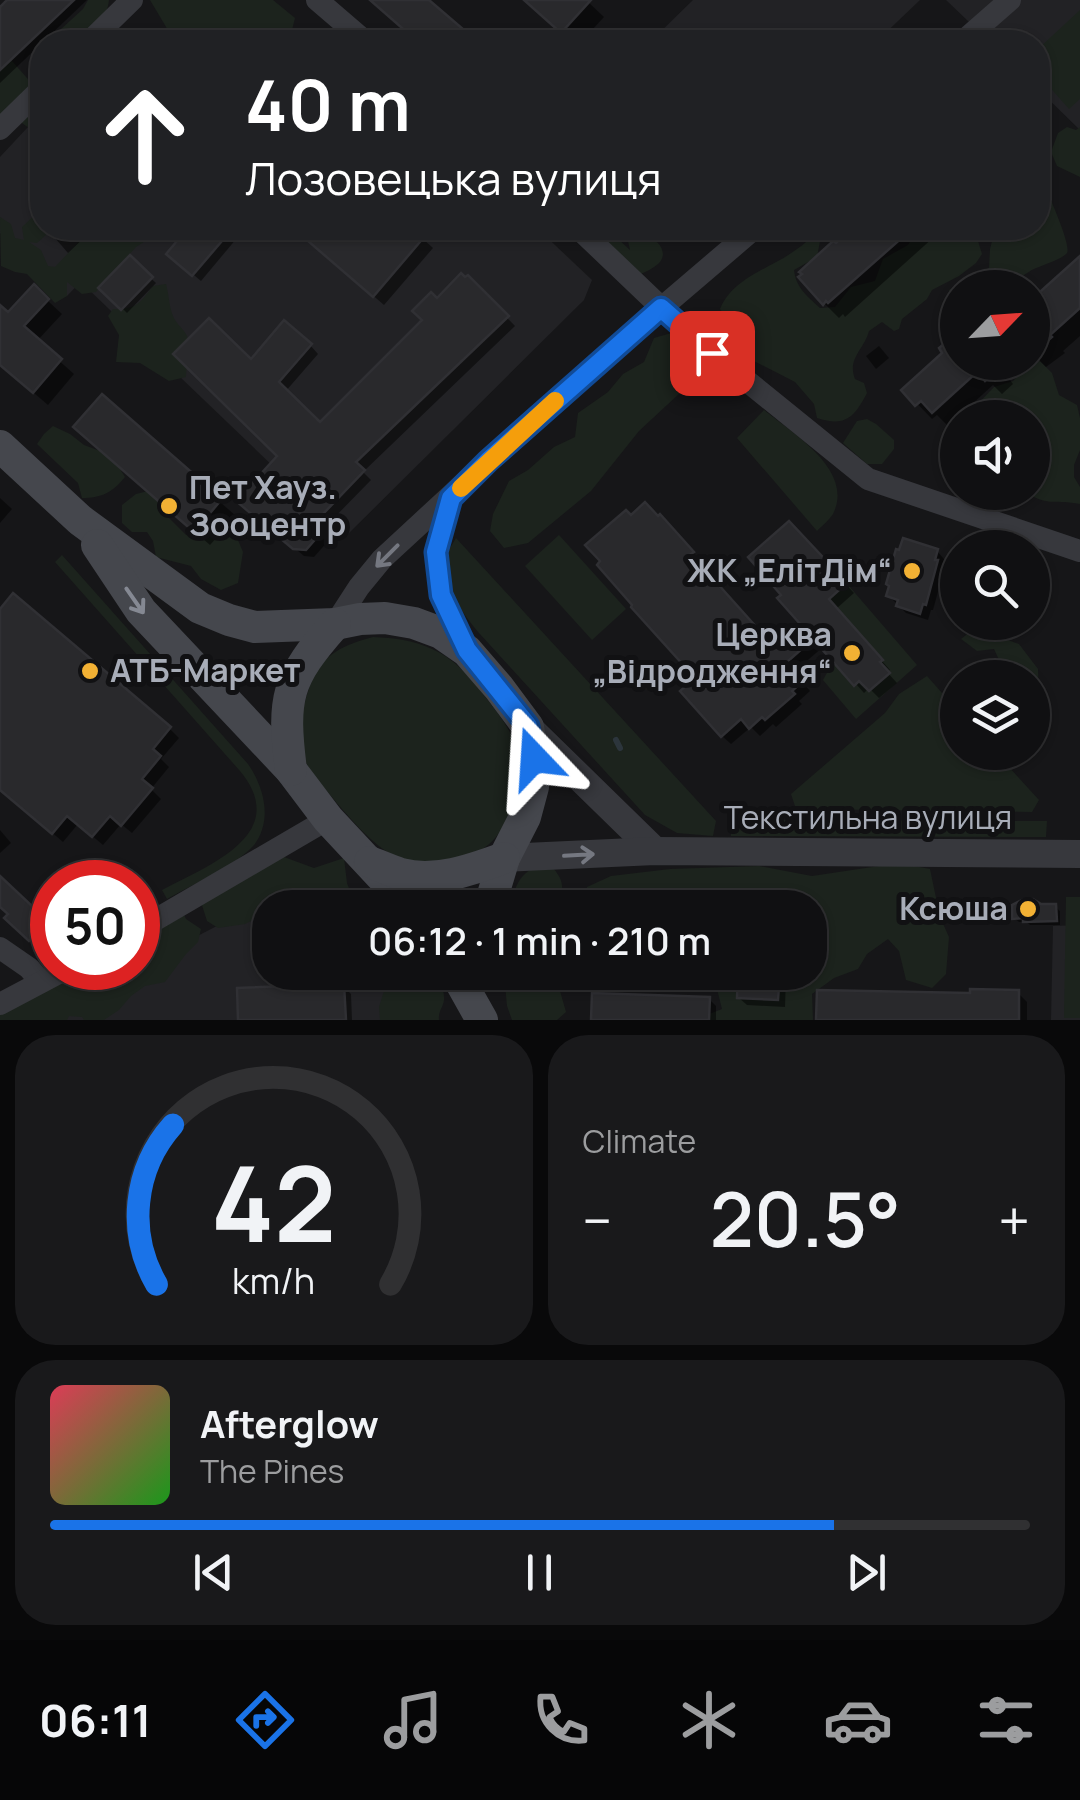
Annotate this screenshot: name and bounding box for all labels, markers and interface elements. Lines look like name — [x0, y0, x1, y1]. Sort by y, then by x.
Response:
text: 40 m — [245, 56, 411, 152]
icon: ahead — [80, 70, 210, 200]
text: Лозовецька вулиця — [245, 147, 662, 209]
north arrow — [940, 270, 1050, 380]
map controls — [940, 270, 1050, 770]
pin — [670, 311, 755, 396]
icon: arrive — [685, 326, 740, 381]
button: sound — [940, 400, 1050, 510]
place label: Пет Хауз. Зооцентр — [189, 465, 346, 546]
marker: Пет Хауз. Зооцентр — [158, 495, 180, 517]
button: search — [940, 530, 1050, 640]
one-way arrow — [375, 543, 400, 568]
place label: ЖК „ЕлітДім“ — [687, 548, 892, 592]
marker: ЖК „ЕлітДім“ — [901, 560, 923, 582]
one-way arrow — [124, 587, 145, 614]
place label: Церква „Відродження“ — [592, 612, 832, 693]
marker: Церква „Відродження“ — [841, 642, 863, 664]
place label: АТБ-Маркет — [110, 648, 301, 692]
marker: АТБ-Маркет — [79, 660, 101, 682]
button: layers — [940, 660, 1050, 770]
position arrow — [482, 706, 586, 810]
street label: Текстильна вулиця — [724, 795, 1012, 839]
one-way arrow — [563, 845, 595, 864]
speed limit sign: 50 — [30, 860, 160, 990]
place label: Ксюша — [899, 886, 1008, 930]
marker: Ксюша — [1017, 898, 1039, 920]
text: 06:12 · 1 min · 210 m — [368, 914, 711, 966]
text: Climate — [583, 1119, 696, 1163]
text: 42 — [211, 1131, 336, 1273]
text: 20.5° — [710, 1167, 901, 1270]
text: − — [583, 1182, 612, 1258]
text: + — [998, 1182, 1030, 1258]
text: km/h — [232, 1256, 315, 1305]
text: Afterglow — [200, 1397, 379, 1449]
text: The Pines — [200, 1449, 344, 1493]
icon: previous — [186, 1545, 241, 1600]
icon: pause — [512, 1545, 567, 1600]
icon: next — [839, 1545, 894, 1600]
icon: directions — [230, 1685, 300, 1755]
icon: music — [378, 1685, 448, 1755]
icon: phone — [526, 1685, 596, 1755]
icon: climate — [674, 1685, 744, 1755]
icon: car — [823, 1685, 893, 1755]
icon: filters — [971, 1685, 1041, 1755]
text: 06:11 — [39, 1689, 152, 1751]

